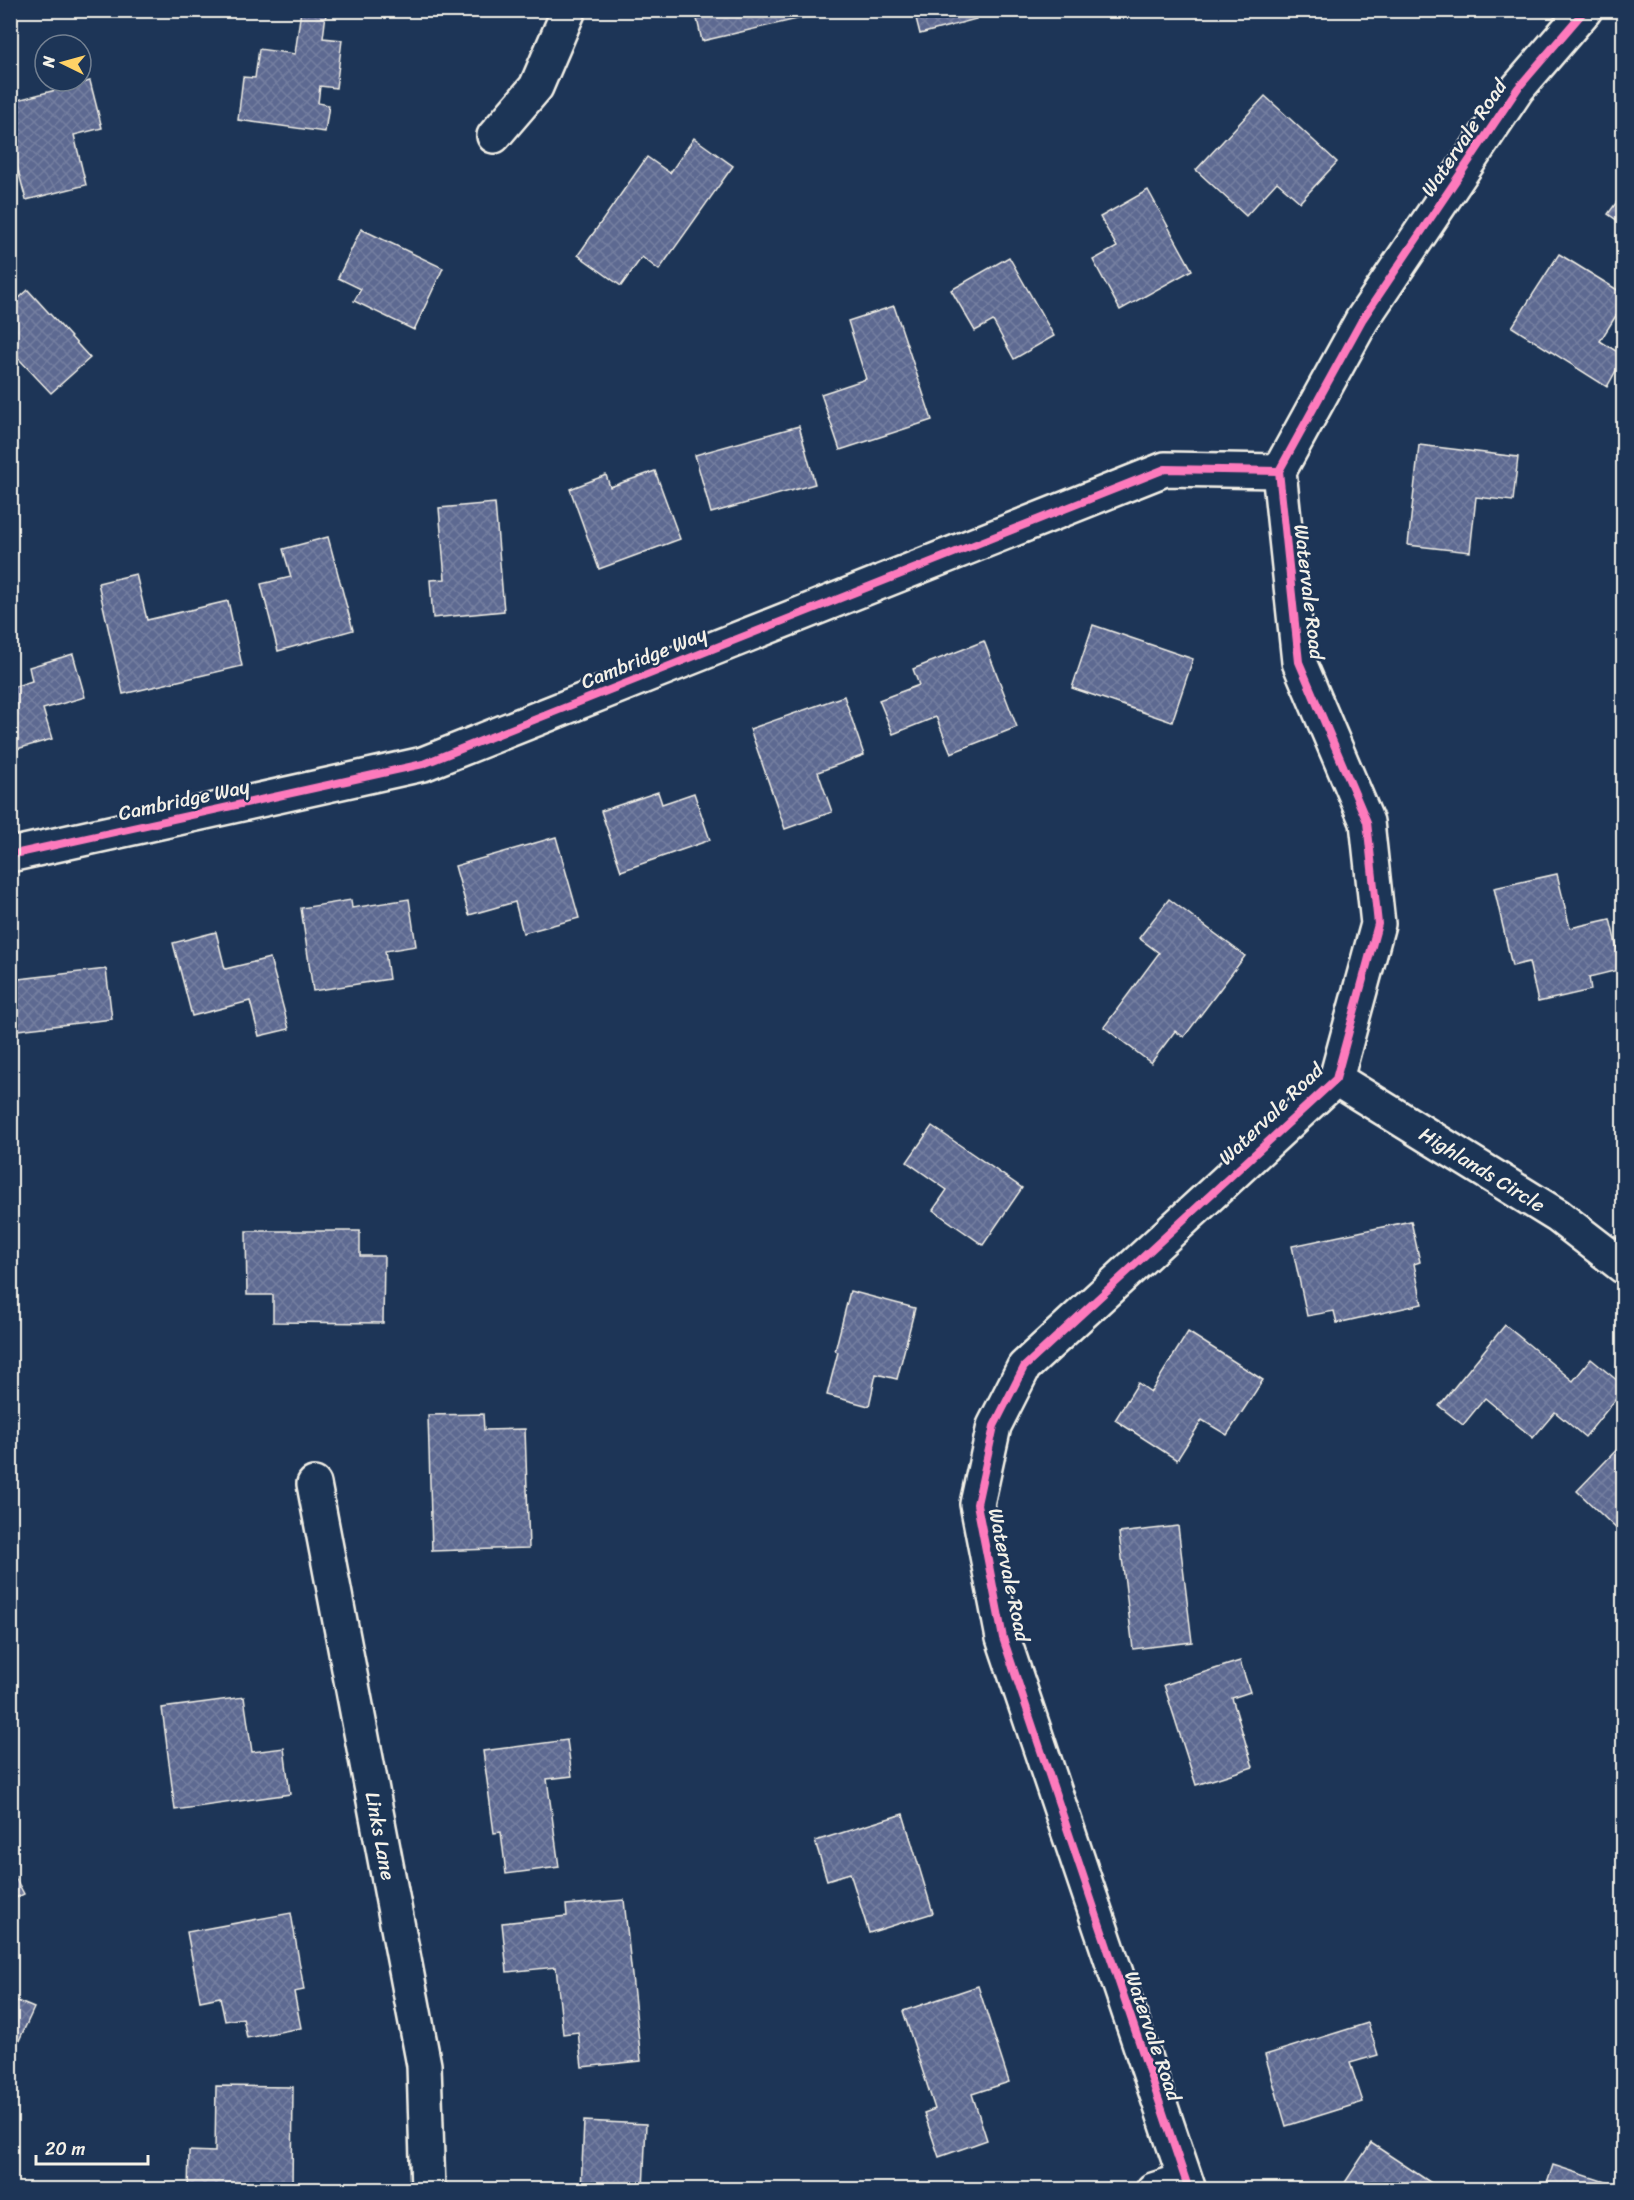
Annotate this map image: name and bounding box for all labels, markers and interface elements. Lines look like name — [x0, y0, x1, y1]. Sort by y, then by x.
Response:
north arrow — [33, 33, 93, 93]
text: N — [34, 54, 64, 70]
street label: Watervale Road — [1411, 71, 1517, 204]
street label: Watervale Road — [1283, 522, 1335, 663]
street label: Cambridge Way — [576, 616, 713, 699]
street label: Cambridge Way — [115, 769, 254, 831]
street label: Watervale Road — [1210, 1053, 1333, 1174]
street label: Highlands Circle — [1412, 1117, 1552, 1222]
street label: Watervale Road — [978, 1505, 1041, 1647]
street label: Links Lane — [355, 1789, 406, 1883]
street label: Watervale Road — [1114, 1966, 1192, 2107]
scale bar — [36, 2128, 148, 2166]
text: 20 m — [45, 2133, 85, 2165]

